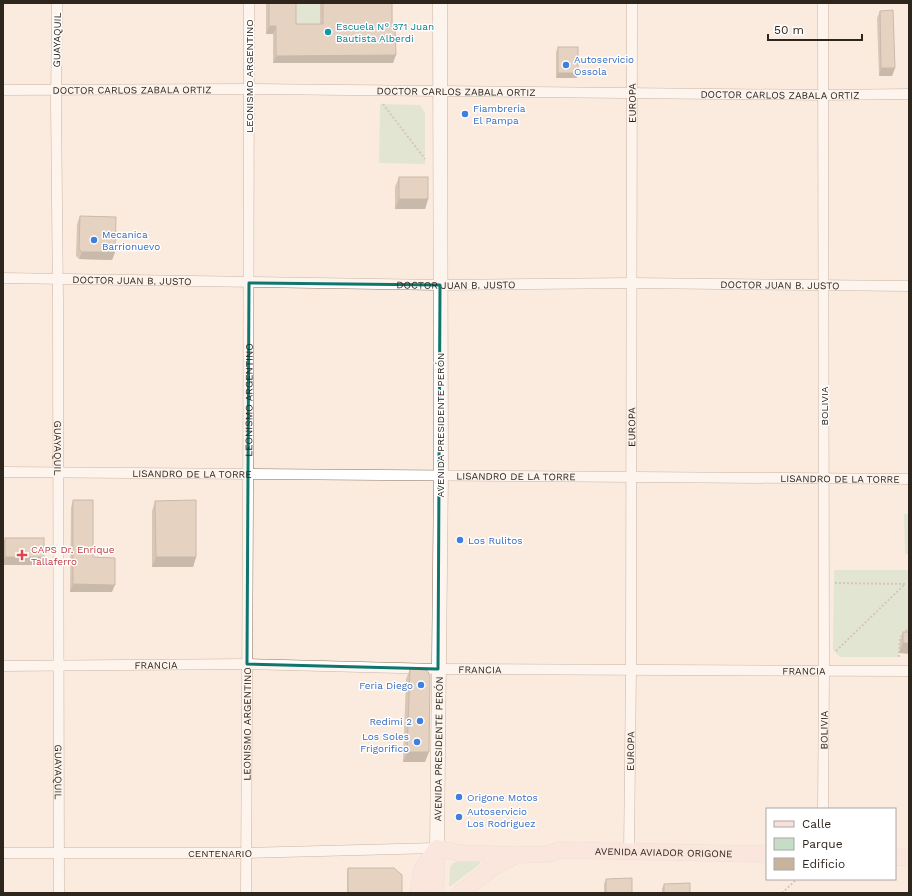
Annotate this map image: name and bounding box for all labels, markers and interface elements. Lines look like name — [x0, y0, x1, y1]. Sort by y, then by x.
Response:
street label: GUAYAQUIL — [51, 12, 63, 68]
scale bar — [768, 16, 862, 42]
street label: LEONISMO ARGENTINO — [244, 19, 255, 133]
place label: Escuela N° 371 Juan Bautista Alberdi — [336, 21, 434, 44]
text: 50 m — [774, 23, 804, 37]
marker: Escuela N° 371 Juan Bautista Alberdi — [323, 27, 333, 37]
place label: Autoservicio Ossola — [574, 54, 634, 77]
marker: Autoservicio Ossola — [561, 60, 571, 70]
street label: EUROPA — [626, 83, 637, 123]
street label: DOCTOR CARLOS ZABALA ORTIZ — [52, 84, 212, 95]
street label: DOCTOR CARLOS ZABALA ORTIZ — [376, 85, 536, 97]
street label: DOCTOR CARLOS ZABALA ORTIZ — [700, 88, 860, 101]
place label: Fiambrería El Pampa — [473, 103, 526, 126]
marker: Fiambrería El Pampa — [460, 109, 470, 119]
place label: Mecanica Barrionuevo — [102, 229, 160, 252]
marker: Mecanica Barrionuevo — [89, 235, 99, 245]
street label: DOCTOR JUAN B. JUSTO — [72, 274, 192, 287]
street label: DOCTOR JUAN B. JUSTO — [720, 278, 840, 291]
street label: DOCTOR JUAN B. JUSTO — [396, 279, 516, 291]
street label: LEONISMO ARGENTINO — [243, 343, 254, 457]
street label: AVENIDA PRESIDENTE PERÓN — [435, 353, 446, 497]
street label: BOLIVIA — [819, 386, 830, 426]
street label: EUROPA — [626, 407, 637, 447]
street label: GUAYAQUIL — [53, 420, 64, 476]
street label: LISANDRO DE LA TORRE — [132, 467, 252, 479]
street label: LISANDRO DE LA TORRE — [456, 470, 576, 482]
street label: LISANDRO DE LA TORRE — [780, 473, 900, 484]
marker: Los Rulitos — [455, 535, 465, 545]
place label: Los Rulitos — [468, 535, 522, 546]
place label: CAPS Dr. Enrique Tallaferro — [31, 544, 115, 567]
marker: CAPS Dr. Enrique Tallaferro — [16, 549, 28, 561]
street label: FRANCIA — [134, 659, 178, 670]
street label: FRANCIA — [458, 664, 502, 675]
street label: FRANCIA — [782, 665, 826, 676]
street label: LEONISMO ARGENTINO — [241, 667, 253, 781]
street label: AVENIDA PRESIDENTE PERÓN — [432, 676, 444, 822]
place label: Feria Diego — [359, 680, 413, 691]
marker: Feria Diego — [416, 680, 426, 690]
street label: BOLIVIA — [818, 710, 829, 750]
place label: Redimi 2 — [369, 716, 412, 727]
marker: Redimi 2 — [415, 716, 425, 726]
place label: Los Soles Frigorifico — [360, 731, 409, 754]
street label: EUROPA — [624, 731, 636, 771]
marker: Los Soles Frigorifico — [412, 737, 422, 747]
street label: GUAYAQUIL — [53, 744, 64, 800]
marker: Origone Motos — [454, 792, 464, 802]
place label: Origone Motos — [467, 792, 538, 803]
place label: Autoservicio Los Rodriguez — [467, 806, 536, 829]
legend — [766, 808, 896, 880]
marker: Autoservicio Los Rodriguez — [454, 812, 464, 822]
text: Calle — [802, 817, 831, 831]
text: Parque — [802, 837, 843, 851]
street label: AVENIDA AVIADOR ORIGONE — [595, 845, 733, 859]
street label: CENTENARIO — [188, 847, 252, 859]
text: Edificio — [802, 857, 845, 871]

